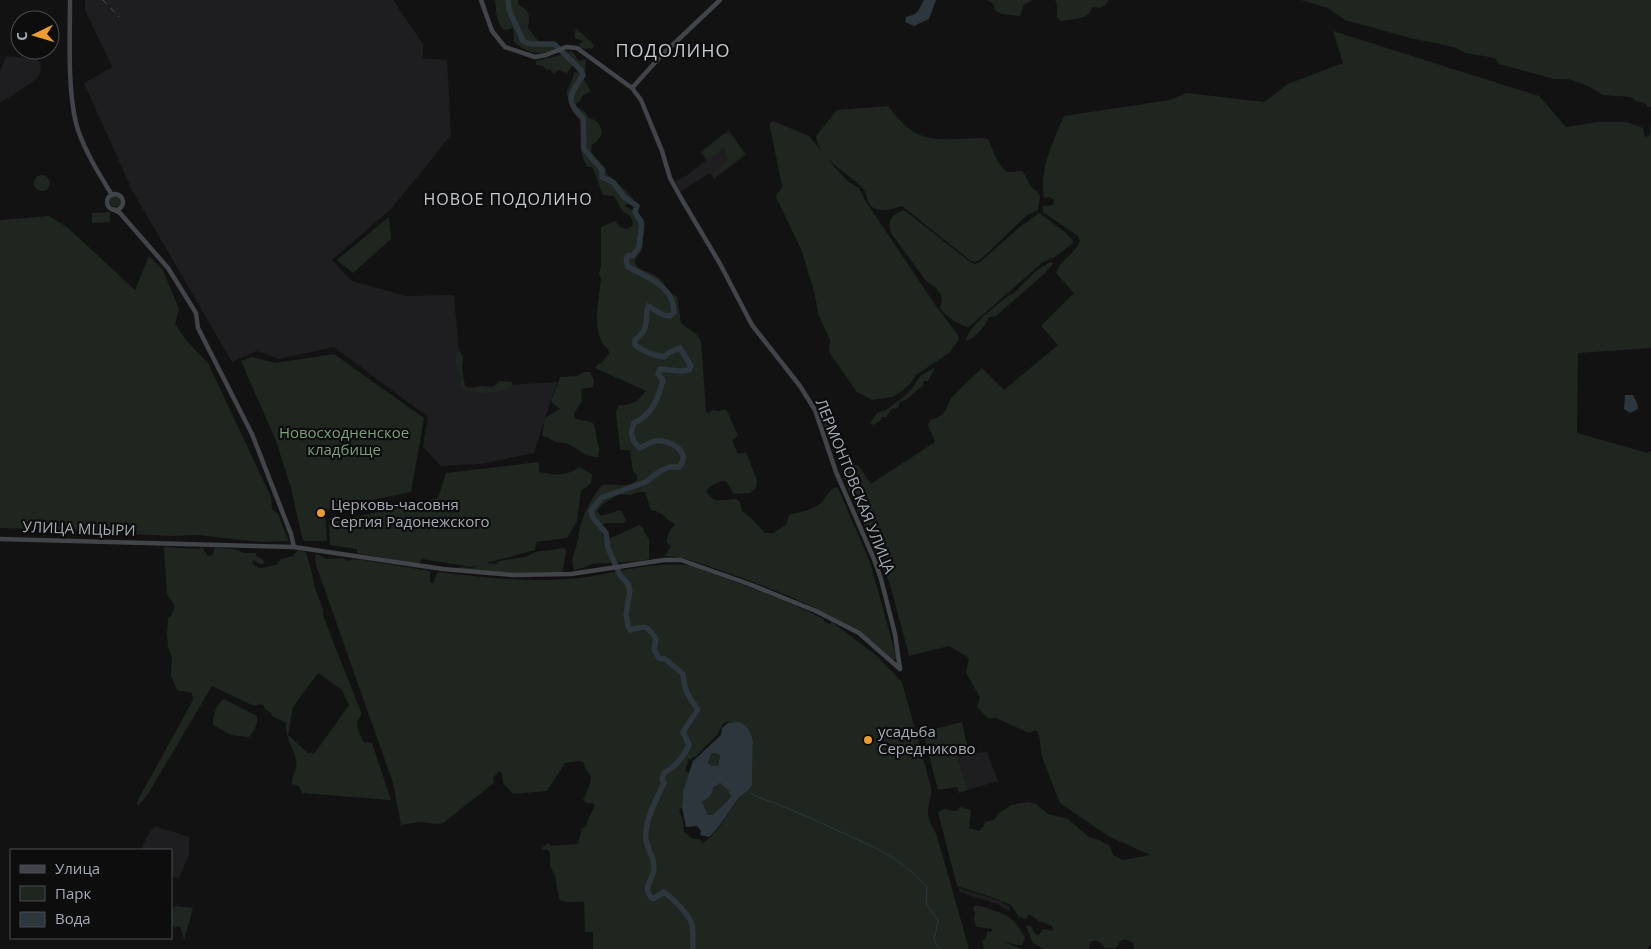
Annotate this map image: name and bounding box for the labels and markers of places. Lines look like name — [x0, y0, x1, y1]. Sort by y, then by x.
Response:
place label: Церковь-часовня Сергия Радонежского — [331, 494, 490, 531]
marker: Церковь-часовня Сергия Радонежского — [315, 507, 327, 519]
place label: усадьба Середниково — [878, 721, 976, 758]
marker: усадьба Середниково — [862, 734, 874, 746]

